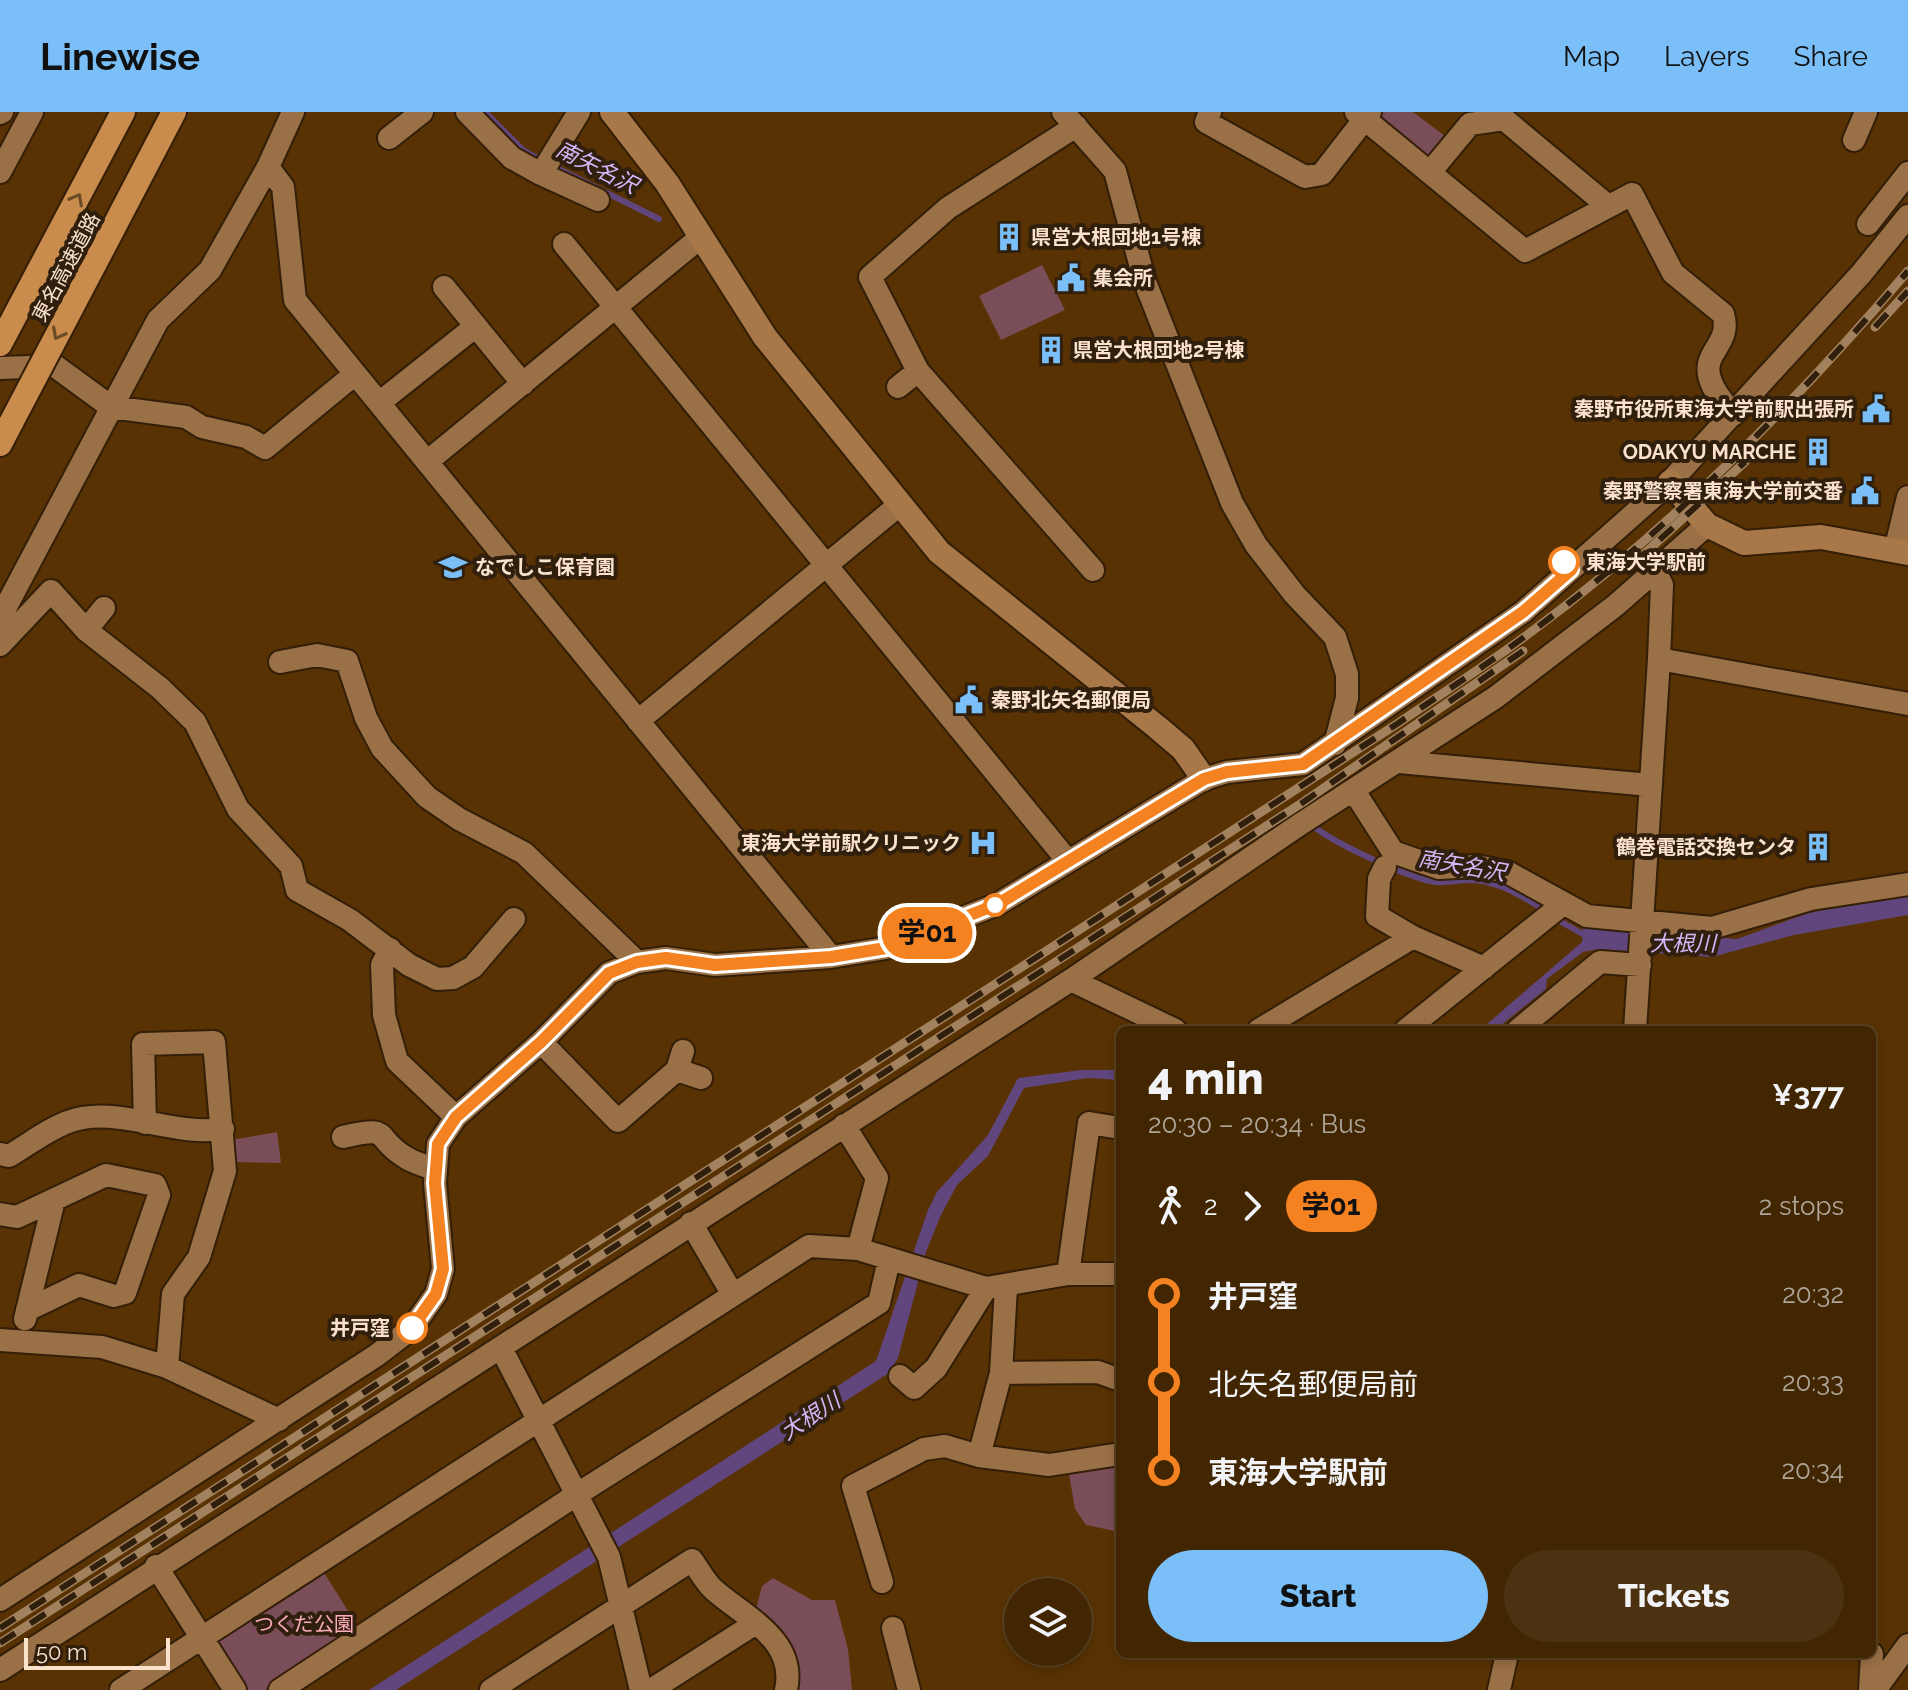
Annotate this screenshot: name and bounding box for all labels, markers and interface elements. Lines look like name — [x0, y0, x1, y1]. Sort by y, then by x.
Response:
text: Linewise — [40, 34, 200, 79]
text: Map — [1563, 40, 1620, 73]
text: Layers — [1664, 40, 1750, 73]
text: Share — [1794, 40, 1868, 73]
water label: 南矢名沢 — [552, 135, 645, 200]
one-way arrow — [67, 193, 83, 207]
street label: 東名高速道路 — [27, 208, 105, 326]
building icon: 県営大根団地1号棟 — [994, 222, 1024, 252]
place label: 県営大根団地1号棟 — [1031, 225, 1201, 249]
public building icon: 集会所 — [1056, 263, 1086, 293]
place label: 集会所 — [1093, 266, 1153, 290]
one-way arrow — [52, 326, 67, 341]
building icon: 県営大根団地2号棟 — [1036, 335, 1066, 365]
place label: 県営大根団地2号棟 — [1073, 338, 1244, 362]
public building icon: 秦野市役所東海大学前駅出張所 — [1861, 394, 1891, 424]
place label: 秦野市役所東海大学前駅出張所 — [1574, 397, 1854, 421]
building icon: ODAKYU MARCHE — [1803, 437, 1833, 467]
place label: ODAKYU MARCHE — [1623, 440, 1796, 464]
public building icon: 秦野警察署東海大学前交番 — [1850, 476, 1880, 506]
place label: 秦野警察署東海大学前交番 — [1603, 479, 1843, 503]
marker: 東海大学駅前 — [1549, 547, 1579, 577]
place label: 東海大学駅前 — [1586, 550, 1706, 574]
school or university icon: なでしこ保育園 — [438, 552, 468, 582]
place label: なでしこ保育園 — [475, 555, 615, 579]
public building icon: 秦野北矢名郵便局 — [954, 685, 984, 715]
place label: 秦野北矢名郵便局 — [991, 688, 1151, 712]
hospital icon: 東海大学前駅クリニック — [968, 828, 998, 858]
place label: 東海大学前駅クリニック — [741, 831, 961, 855]
building icon: 鶴巻電話交換センタ — [1803, 832, 1833, 862]
place label: 鶴巻電話交換センタ — [1616, 835, 1796, 859]
water label: 南矢名沢 — [1416, 845, 1511, 886]
unlabelled marker — [984, 894, 1006, 916]
line badge: 学01 — [881, 907, 973, 959]
text: 学01 — [897, 916, 957, 949]
water label: 大根川 — [1650, 930, 1718, 956]
text: 4 min — [1148, 1053, 1264, 1104]
text: ¥377 — [1772, 1077, 1844, 1112]
text: 20:30 – 20:34 · Bus — [1148, 1109, 1366, 1139]
icon: walk — [1148, 1184, 1192, 1228]
icon: forward — [1230, 1184, 1274, 1228]
text: 学01 — [1302, 1189, 1361, 1222]
text: 2 — [1204, 1191, 1218, 1221]
text: 2 stops — [1759, 1191, 1844, 1221]
text: 井戸窪 — [1208, 1279, 1298, 1314]
text: 20:32 — [1782, 1279, 1844, 1309]
marker: 井戸窪 — [397, 1313, 427, 1343]
place label: 井戸窪 — [330, 1316, 390, 1340]
text: 北矢名郵便局前 — [1208, 1367, 1418, 1402]
text: 20:33 — [1782, 1367, 1844, 1397]
water label: 大根川 — [775, 1386, 846, 1445]
text: 東海大学駅前 — [1208, 1455, 1388, 1490]
text: 20:34 — [1782, 1455, 1844, 1485]
button: Start — [1148, 1550, 1488, 1642]
button: Tickets — [1504, 1550, 1844, 1642]
map controls — [1004, 1578, 1092, 1666]
button: layers — [1004, 1578, 1092, 1666]
park label: つくだ公園 — [254, 1612, 354, 1636]
scale bar — [24, 1634, 170, 1670]
text: 50 m — [36, 1639, 87, 1665]

